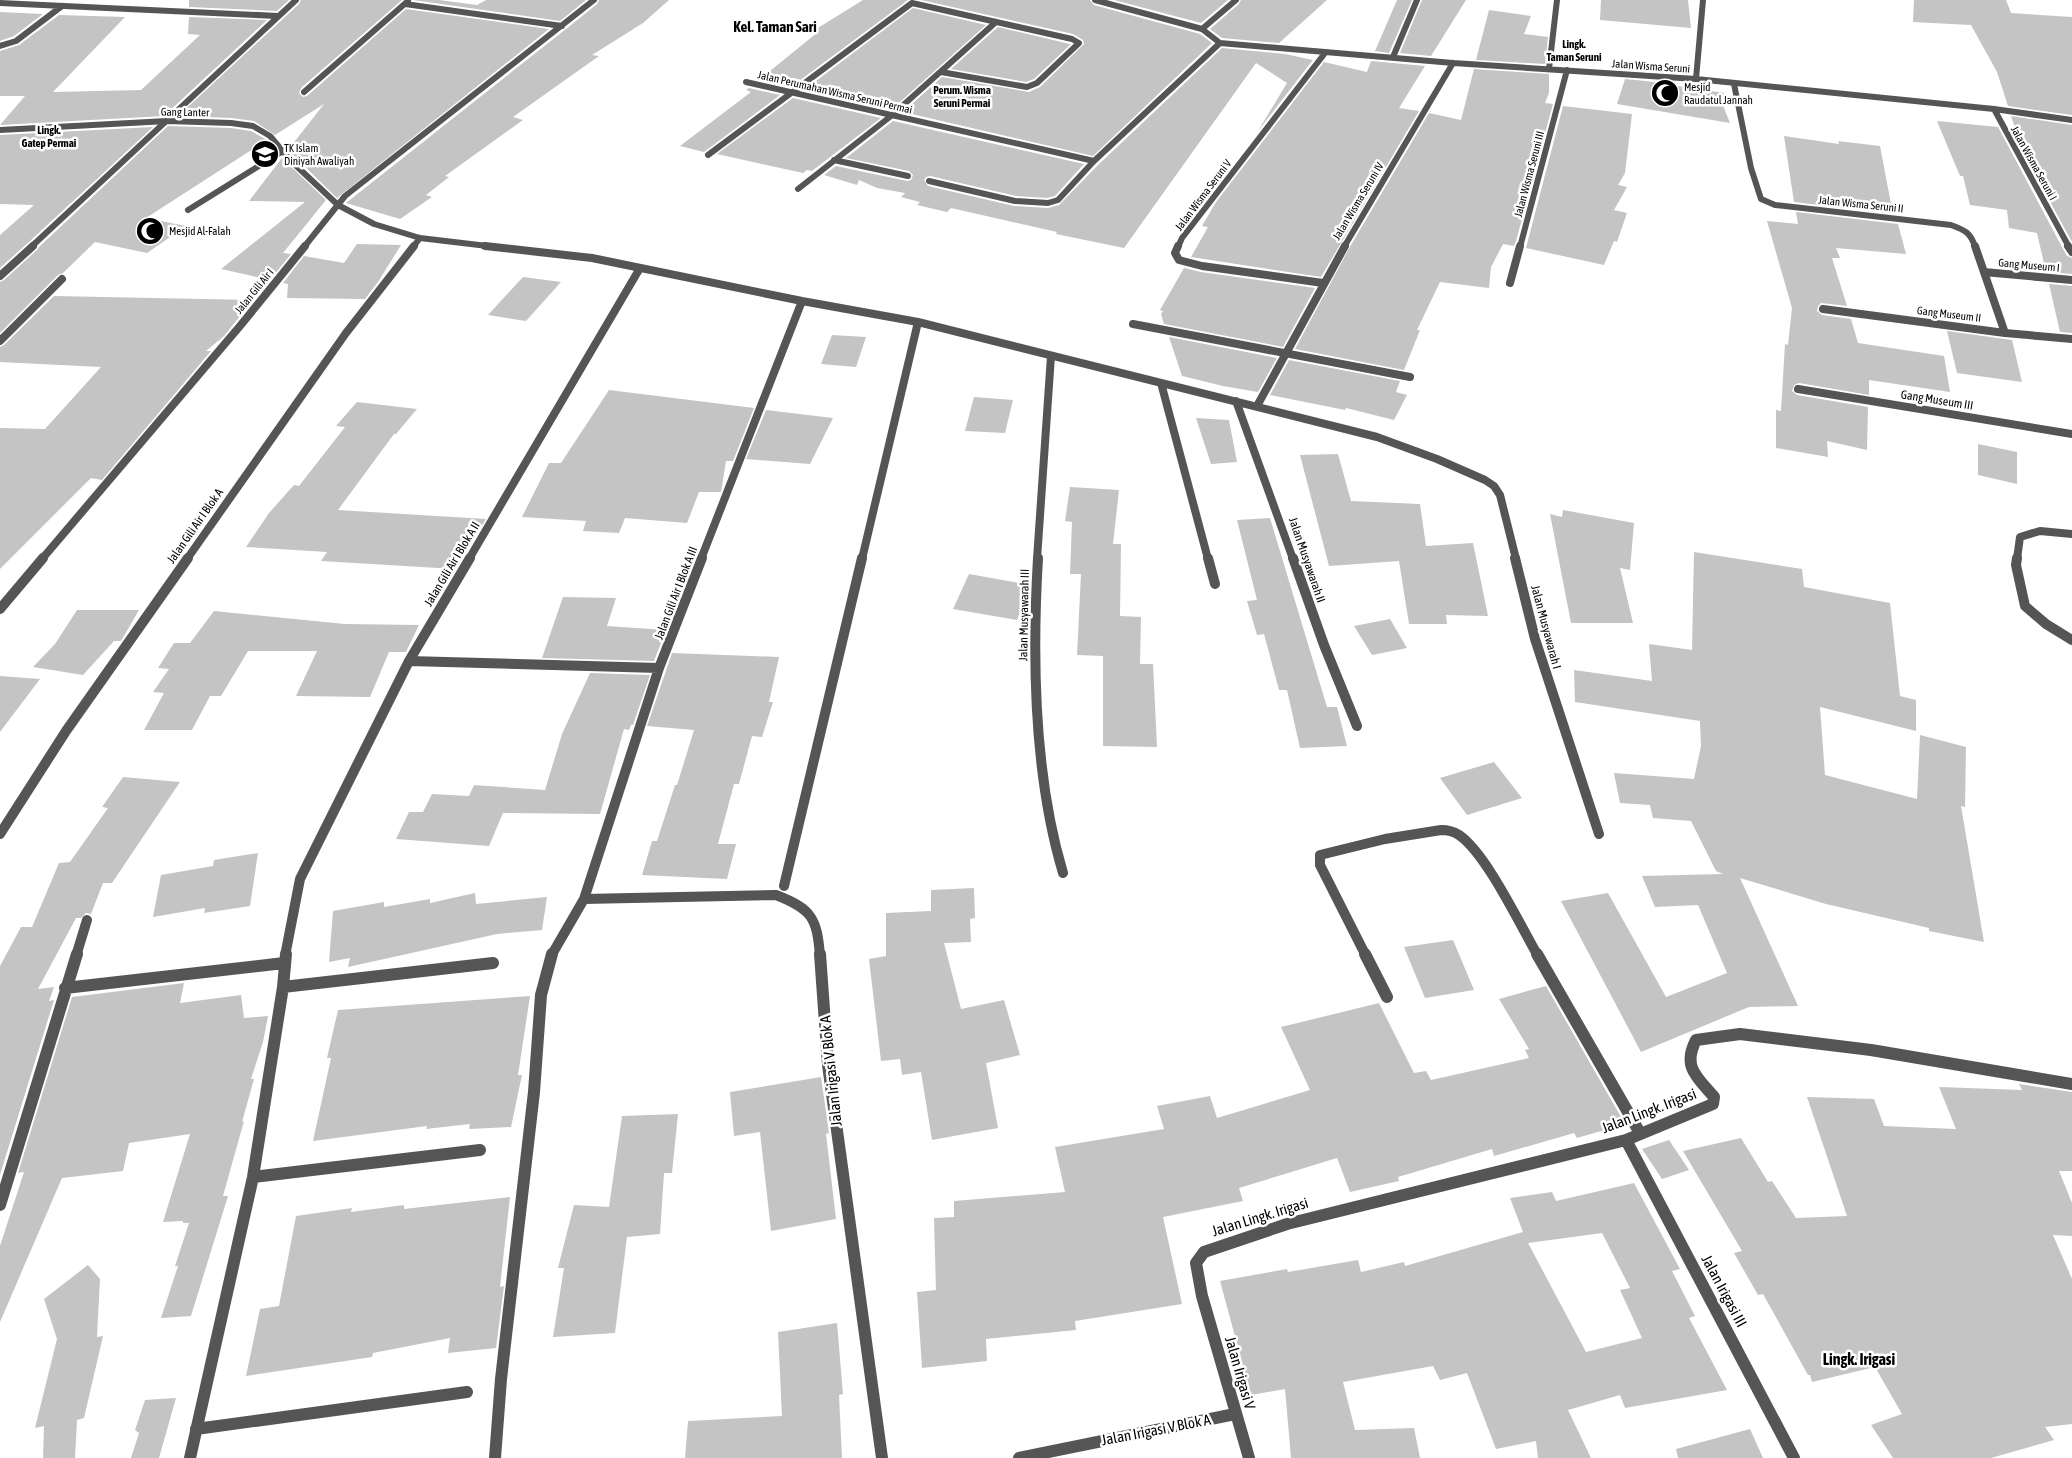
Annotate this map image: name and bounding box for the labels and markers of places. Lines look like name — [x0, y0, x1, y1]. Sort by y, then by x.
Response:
mosque icon: Mesjid Raudatul Jannah — [1650, 78, 1680, 108]
place label: Mesjid Raudatul Jannah — [1684, 81, 1753, 106]
school or university icon: TK Islam Diniyah Awaliyah — [250, 139, 280, 169]
place label: TK Islam Diniyah Awaliyah — [284, 142, 354, 167]
mosque icon: Mesjid Al-Falah — [135, 216, 165, 246]
place label: Mesjid Al-Falah — [169, 225, 231, 237]

